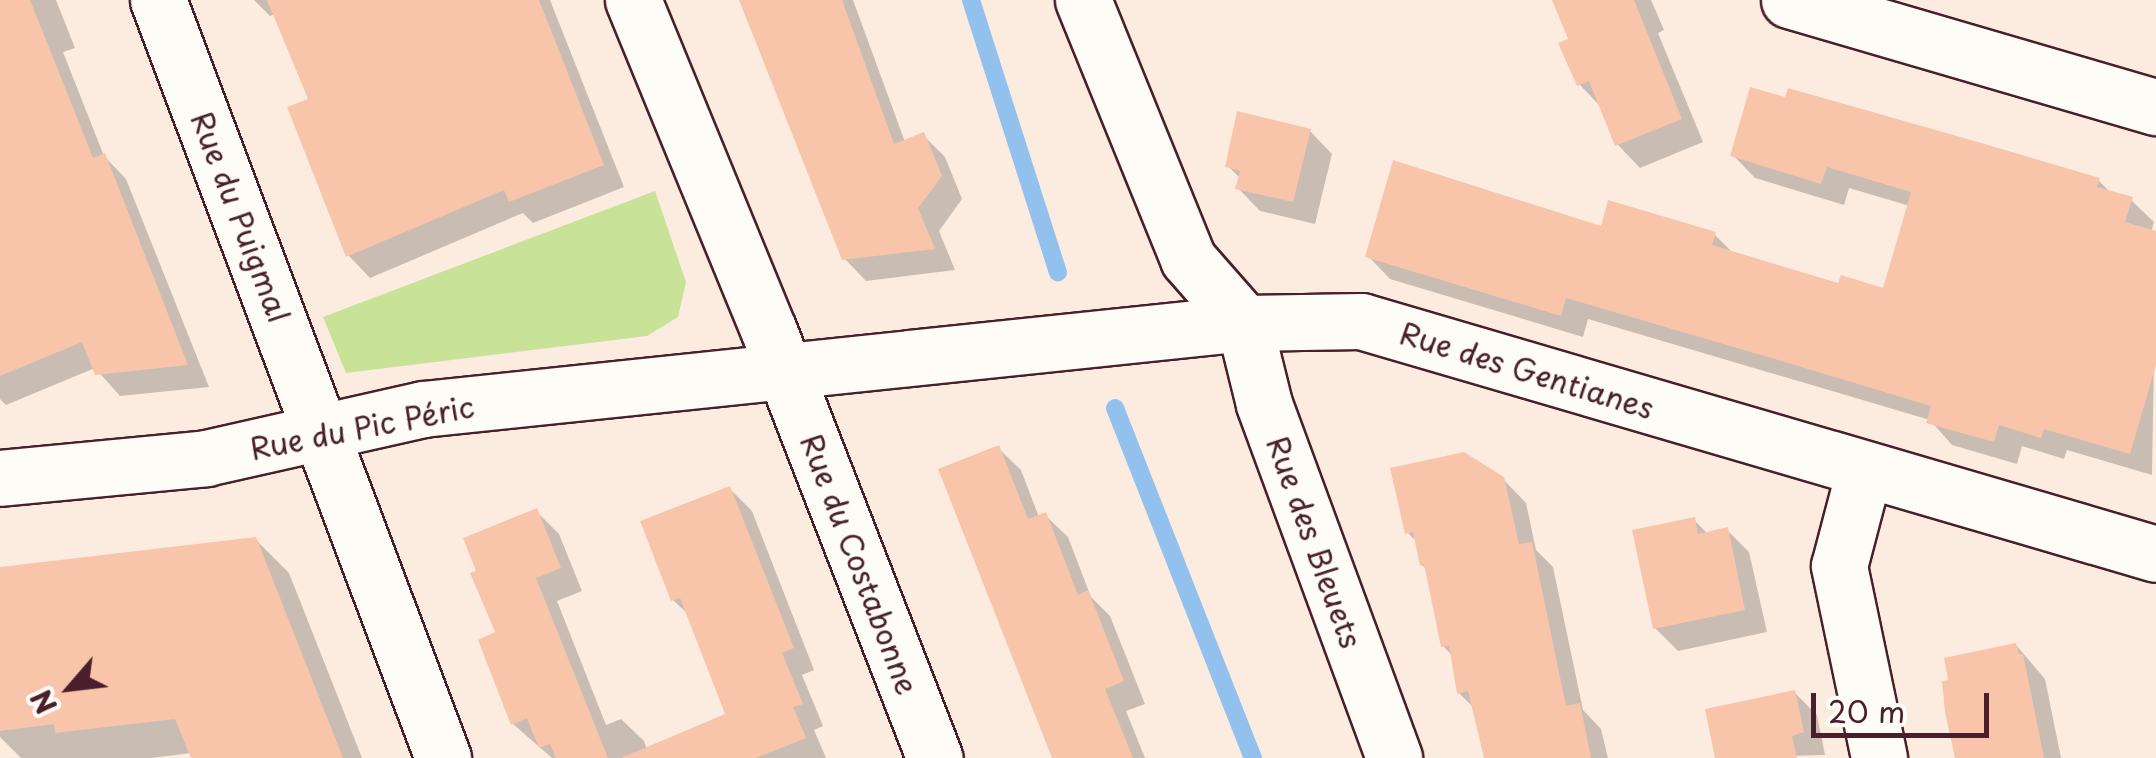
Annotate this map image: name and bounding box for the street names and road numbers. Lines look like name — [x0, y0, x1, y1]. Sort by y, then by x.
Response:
street label: Rue du Puigmal — [184, 105, 298, 329]
street label: Rue des Gentianes — [1394, 314, 1660, 426]
street label: Rue du Pic Péric — [245, 387, 479, 467]
street label: Rue du Costabonne — [793, 427, 927, 701]
street label: Rue des Bleuets — [1259, 429, 1371, 655]

